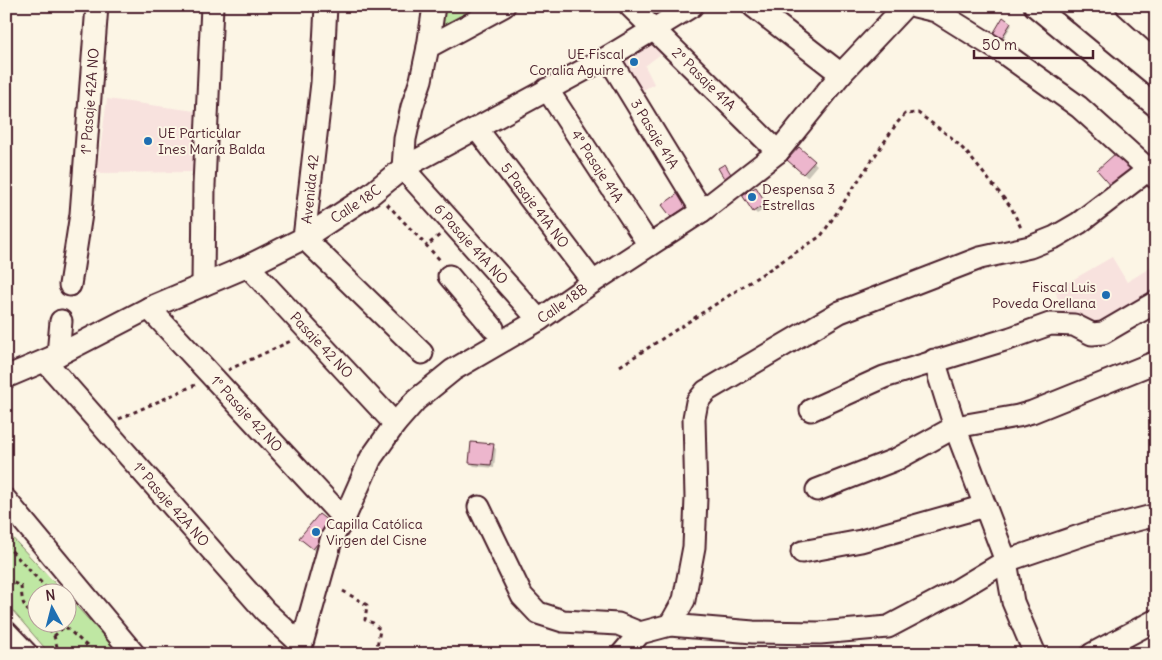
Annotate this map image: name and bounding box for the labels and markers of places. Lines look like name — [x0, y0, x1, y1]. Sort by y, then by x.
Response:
place label: UE Fiscal Coralia Aguirre — [529, 45, 624, 79]
marker: UE Fiscal Coralia Aguirre — [628, 56, 640, 68]
place label: UE Particular Ines María Balda — [158, 124, 265, 158]
marker: UE Particular Ines María Balda — [142, 135, 154, 147]
place label: Despensa 3 Estrellas — [762, 180, 835, 214]
marker: Despensa 3 Estrellas — [746, 191, 758, 203]
place label: Fiscal Luis Poveda Orellana — [992, 278, 1096, 312]
marker: Fiscal Luis Poveda Orellana — [1100, 289, 1112, 301]
place label: Capilla Católica Virgen del Cisne — [326, 515, 427, 549]
marker: Capilla Católica Virgen del Cisne — [310, 526, 322, 538]

